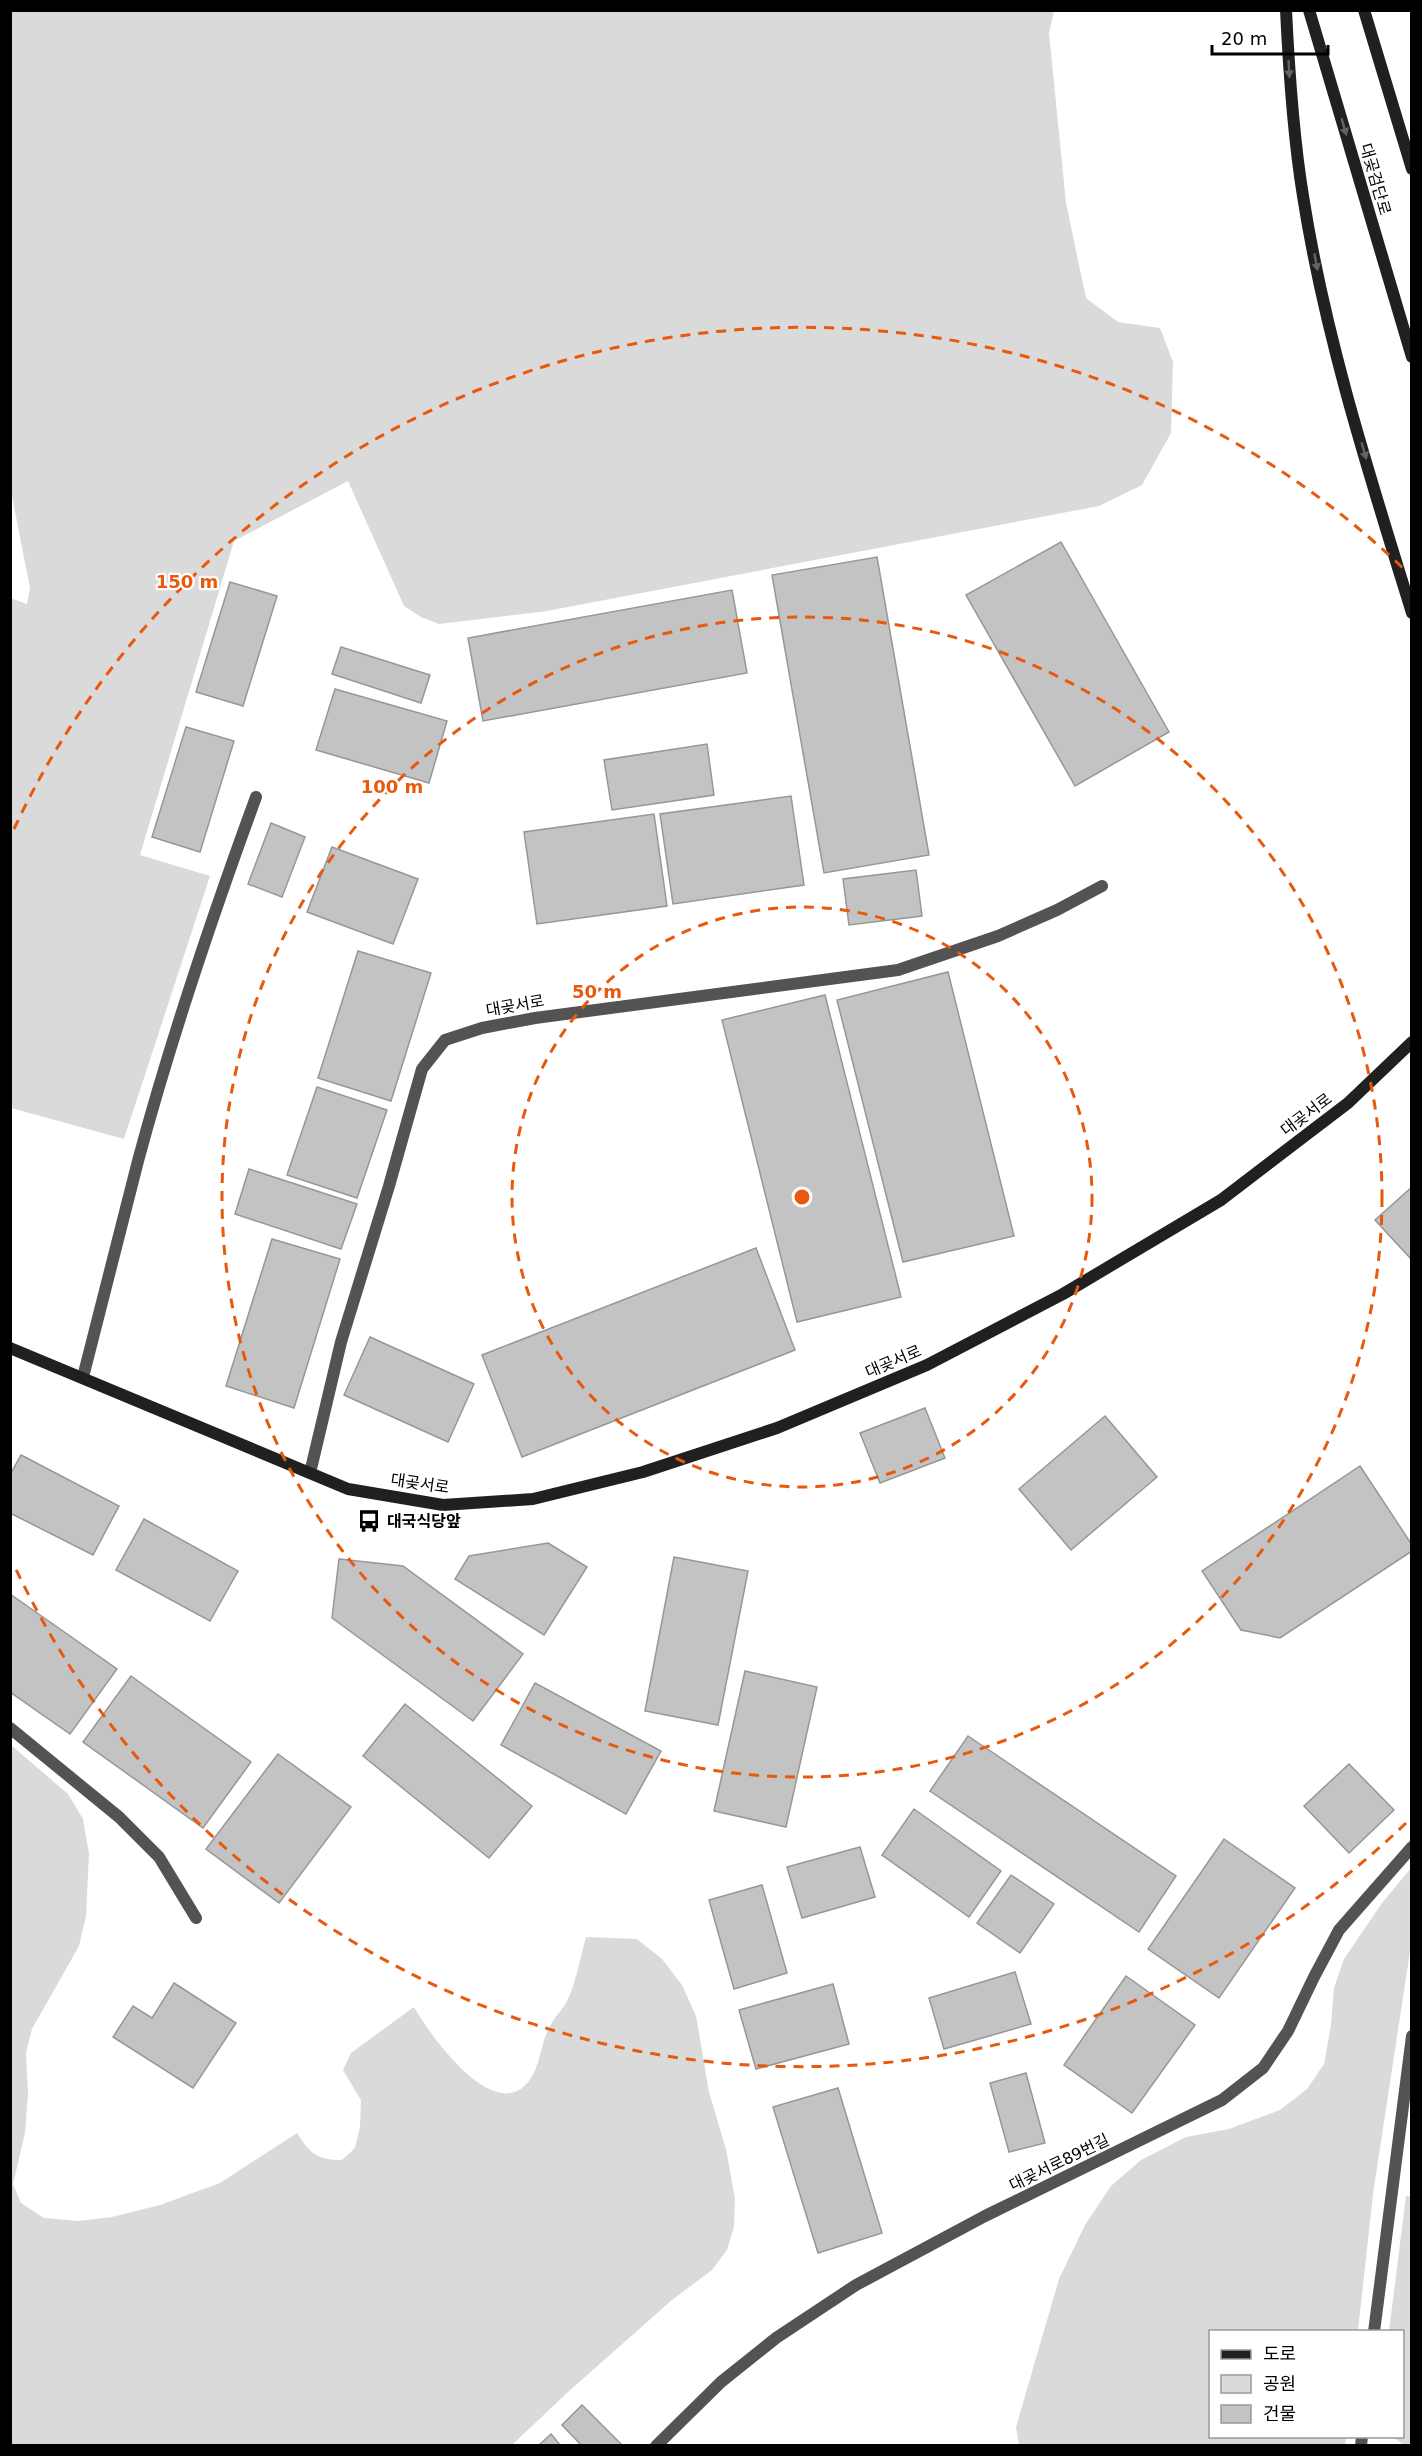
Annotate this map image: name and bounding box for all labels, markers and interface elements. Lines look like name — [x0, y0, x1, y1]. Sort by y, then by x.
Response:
scale bar — [1212, 18, 1328, 56]
text: 20 m — [1221, 28, 1267, 49]
one-way arrow — [1284, 59, 1294, 78]
one-way arrow — [1340, 118, 1349, 136]
street label: 대곶검단로 — [1356, 141, 1395, 217]
one-way arrow — [1312, 253, 1321, 272]
one-way arrow — [1360, 442, 1369, 460]
text: 150 m — [156, 571, 218, 592]
text: 100 m — [361, 776, 423, 797]
text: 50 m — [572, 981, 622, 1002]
street label: 대곶서로 — [484, 991, 546, 1020]
street label: 대곶서로 — [1277, 1089, 1336, 1140]
centre of rings — [792, 1187, 812, 1207]
street label: 대곶서로 — [862, 1341, 924, 1382]
street label: 대곶서로 — [389, 1470, 451, 1497]
bus stop icon: 대국식당앞 — [356, 1508, 382, 1534]
place label: 대국식당앞 — [387, 1512, 461, 1531]
street label: 대곶서로89번길 — [1006, 2130, 1112, 2195]
legend — [1209, 2330, 1404, 2438]
text: 도로 — [1263, 2343, 1296, 2364]
text: 공원 — [1263, 2373, 1296, 2394]
text: 건물 — [1263, 2403, 1296, 2424]

